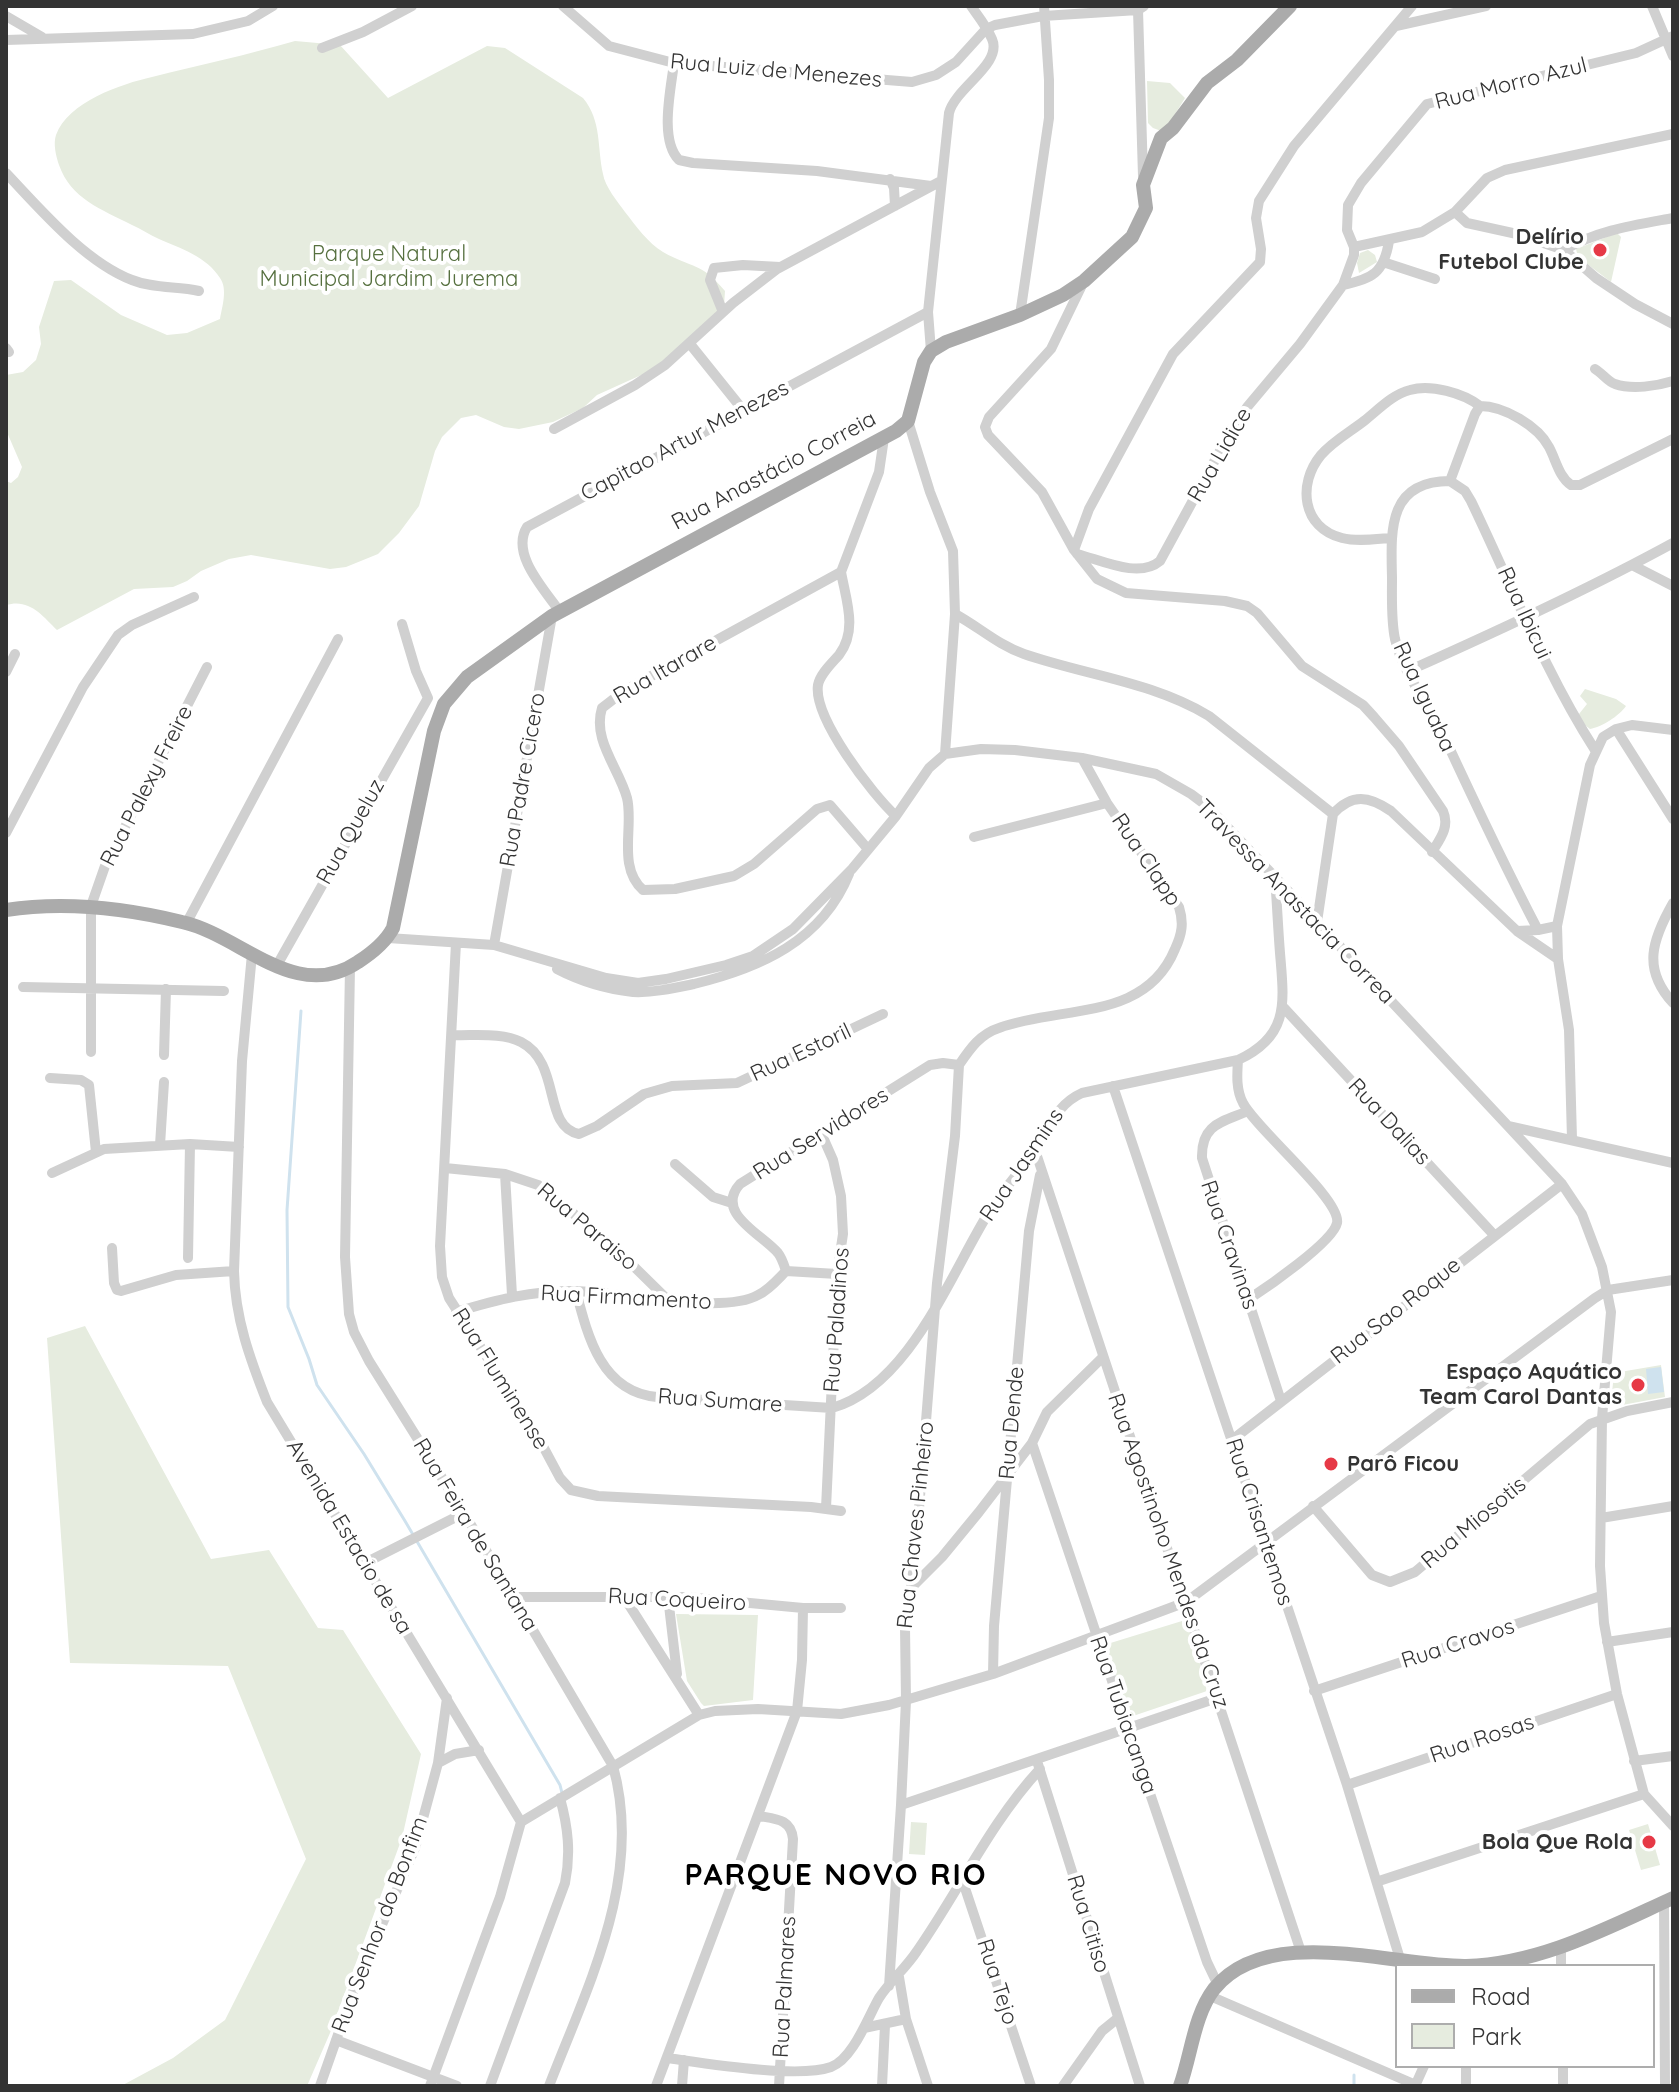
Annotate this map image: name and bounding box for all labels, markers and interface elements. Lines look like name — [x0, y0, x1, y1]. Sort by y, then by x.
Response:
street label: Rua Luiz de Menezes — [669, 49, 883, 93]
street label: Rua Morro Azul — [1432, 52, 1590, 116]
place label: Delírio Futebol Clube — [1438, 224, 1584, 276]
park label: Parque Natural Municipal Jardim Jurema — [260, 241, 518, 292]
marker: Delírio Futebol Clube — [1591, 241, 1609, 259]
street label: Capitao Artur Menezes — [576, 375, 794, 507]
street label: Rua Lidice — [1182, 403, 1258, 507]
street label: Rua Anastácio Correia — [667, 406, 881, 536]
street label: Rua Ibicui — [1491, 563, 1557, 663]
street label: Rua Itarare — [609, 630, 721, 710]
street label: Rua Iguaba — [1387, 638, 1461, 756]
street label: Rua Padre Cicero — [495, 691, 551, 869]
street label: Rua Palexy Freire — [95, 701, 199, 871]
street label: Rua Queluz — [311, 775, 391, 889]
street label: Travessa Anastacia Correa — [1190, 794, 1400, 1010]
street label: Rua Clapp — [1105, 809, 1187, 911]
street label: Rua Estoril — [746, 1018, 856, 1088]
street label: Rua Dalias — [1342, 1073, 1436, 1171]
street label: Rua Servidores — [749, 1082, 893, 1186]
street label: Rua Jasmins — [975, 1104, 1069, 1226]
street label: Rua Paraiso — [532, 1177, 642, 1277]
street label: Rua Cravinas — [1195, 1177, 1263, 1313]
street label: Rua Paladinos — [819, 1247, 855, 1393]
street label: Rua Sao Roque — [1326, 1252, 1466, 1370]
street label: Rua Firmamento — [540, 1280, 712, 1316]
street label: Rua Fluminense — [446, 1303, 554, 1455]
place label: Espaço Aquático Team Carol Dantas — [1419, 1359, 1622, 1410]
street label: Rua Dende — [994, 1365, 1030, 1481]
marker: Espaço Aquático Team Carol Dantas — [1629, 1376, 1647, 1394]
street label: Rua Sumare — [657, 1383, 783, 1419]
street label: Rua Agostinoho Mendes da Cruz — [1102, 1390, 1234, 1712]
street label: Rua Chaves Pinheiro — [892, 1420, 940, 1630]
street label: Rua Feira de Santana — [407, 1434, 543, 1636]
street label: Avenida Estacio de sa — [280, 1435, 418, 1639]
street label: Rua Crisantemos — [1220, 1435, 1298, 1609]
place label: Parô Ficou — [1347, 1451, 1459, 1477]
marker: Parô Ficou — [1322, 1455, 1340, 1473]
street label: Rua Miosotis — [1416, 1472, 1532, 1574]
street label: Rua Coqueiro — [607, 1583, 747, 1617]
street label: Rua Cravos — [1398, 1613, 1518, 1675]
street label: Rua Tubiacanga — [1084, 1633, 1162, 1797]
street label: Rua Rosas — [1426, 1709, 1538, 1769]
street label: Rua Senhor do Bonfim — [327, 1813, 433, 2037]
place label: Bola Que Rola — [1482, 1829, 1633, 1855]
marker: Bola Que Rola — [1640, 1833, 1658, 1851]
district label: PARQUE NOVO RIO — [684, 1858, 988, 1894]
street label: Rua Citiso — [1061, 1872, 1115, 1976]
street label: Rua Palmares — [768, 1915, 802, 2059]
street label: Rua Tejo — [971, 1936, 1023, 2028]
legend — [1395, 1964, 1655, 2068]
text: Road — [1471, 1981, 1531, 2011]
text: Park — [1471, 2021, 1522, 2051]

